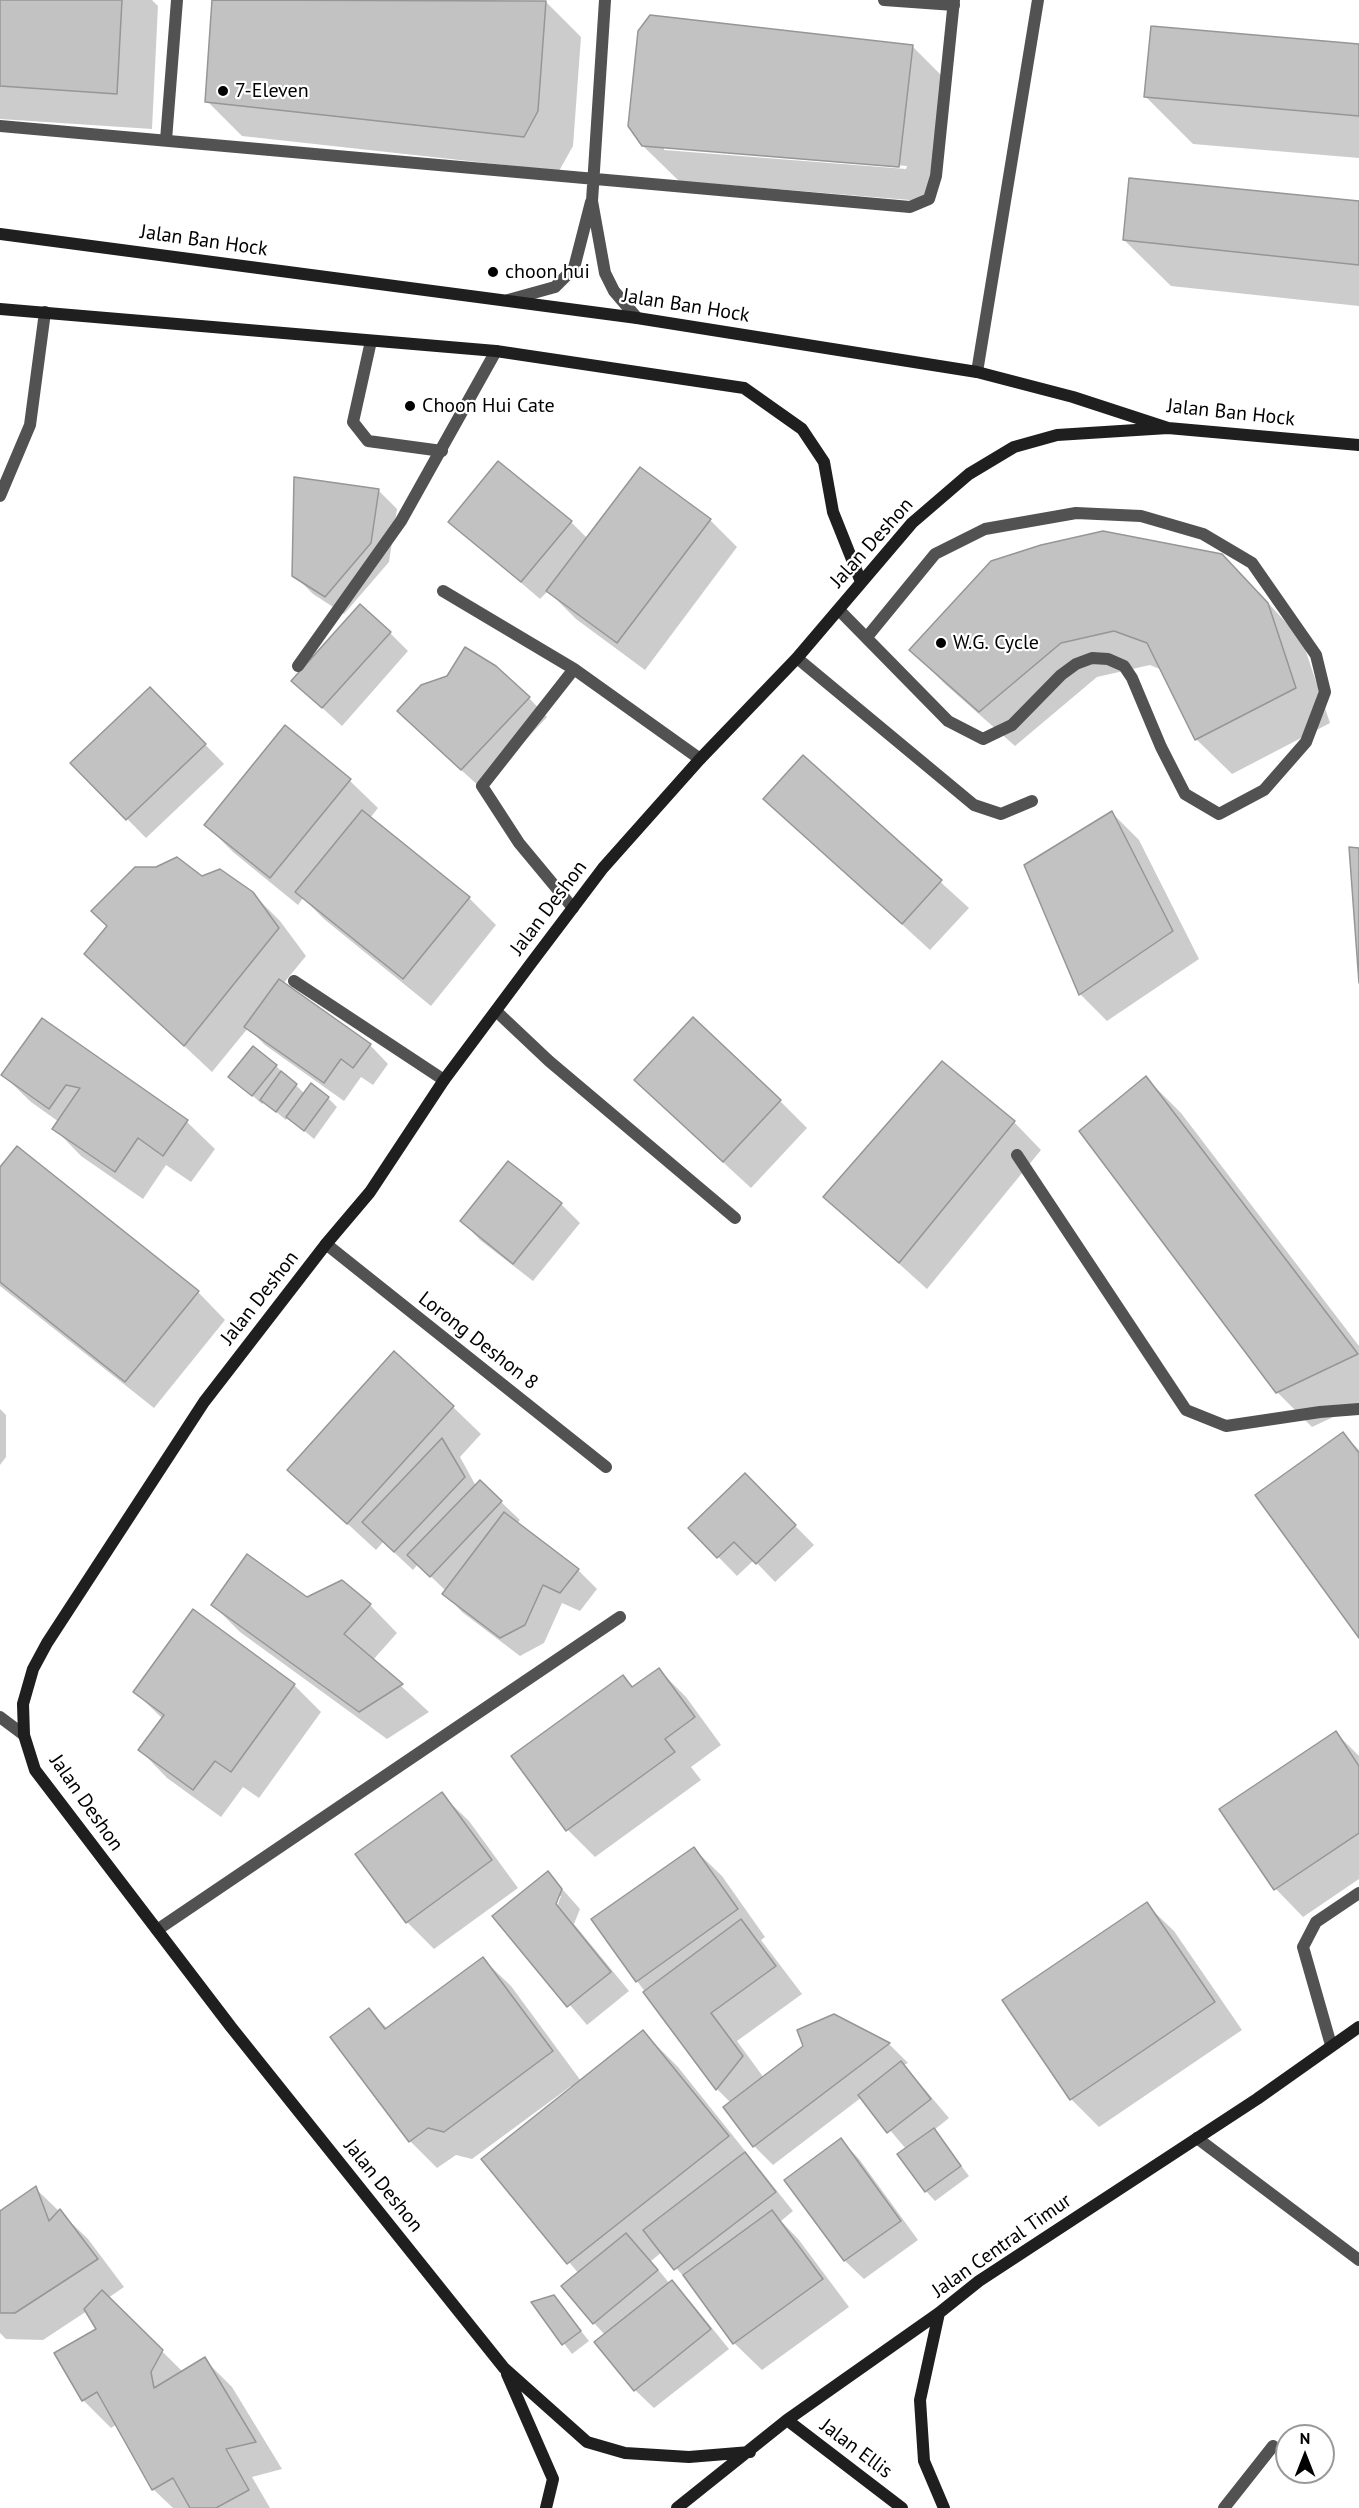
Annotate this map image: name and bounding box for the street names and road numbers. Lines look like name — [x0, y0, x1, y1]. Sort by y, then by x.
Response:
street label: Jalan Ban Hock — [139, 220, 269, 262]
street label: Jalan Ban Hock — [621, 284, 751, 328]
street label: Jalan Ban Hock — [1166, 394, 1296, 432]
street label: Jalan Deshon — [826, 493, 918, 593]
street label: Jalan Deshon — [506, 856, 592, 960]
street label: Jalan Deshon — [216, 1246, 304, 1350]
street label: Lorong Deshon 8 — [414, 1287, 542, 1395]
street label: Jalan Deshon — [44, 1750, 128, 1856]
street label: Jalan Deshon — [338, 2135, 428, 2237]
street label: Jalan Central Timur — [928, 2189, 1076, 2303]
street label: Jalan Ellis — [815, 2414, 897, 2484]

